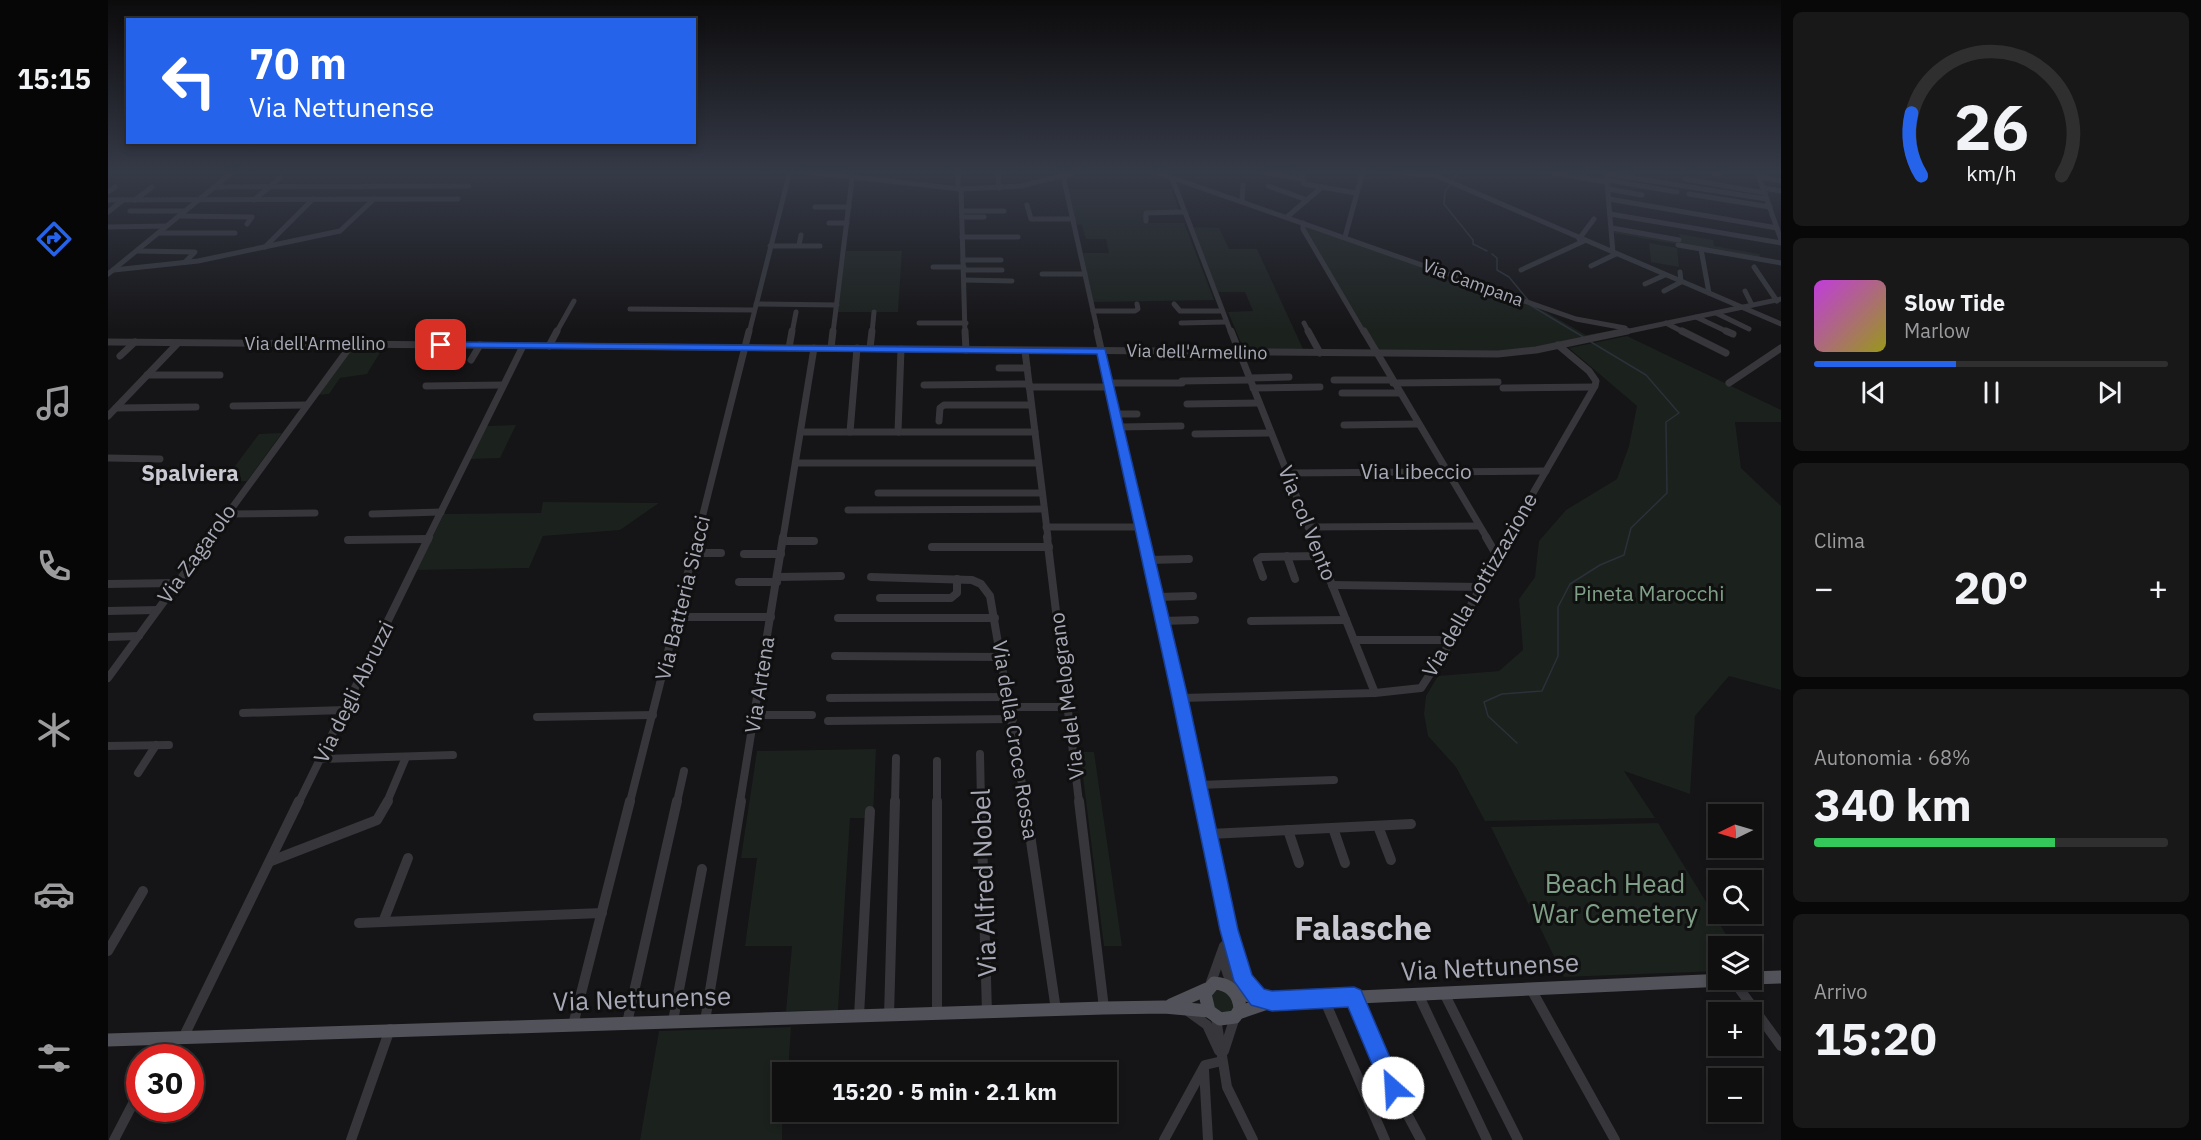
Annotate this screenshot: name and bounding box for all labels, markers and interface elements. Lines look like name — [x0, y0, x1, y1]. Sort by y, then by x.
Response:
text: 70 m — [249, 36, 347, 91]
icon: left — [150, 42, 228, 120]
text: 15:15 — [17, 61, 91, 96]
text: 26 — [1954, 86, 2028, 167]
text: Via Nettunense — [249, 89, 434, 124]
text: km/h — [1966, 159, 2016, 187]
icon: directions — [33, 218, 75, 260]
street label: Via Campana — [1420, 254, 1527, 312]
text: Slow Tide — [1904, 288, 2005, 317]
text: Marlow — [1904, 317, 1970, 344]
pin — [415, 319, 466, 370]
icon: arrive — [424, 328, 457, 361]
street label: Via dell'Armellino — [244, 332, 386, 355]
street label: Via dell'Armellino — [1126, 339, 1268, 364]
icon: previous — [1857, 376, 1890, 409]
icon: pause — [1975, 376, 2008, 409]
icon: next — [2093, 376, 2126, 409]
icon: music — [33, 382, 75, 424]
street label: Via Libeccio — [1360, 457, 1472, 485]
district label: Spalviera — [141, 458, 239, 487]
street label: Via col Vento — [1272, 461, 1344, 584]
street label: Via della Lottizzazione — [1415, 487, 1543, 682]
street label: Via Zagarolo — [151, 498, 242, 609]
street label: Via Batteria Siacci — [648, 512, 716, 683]
text: Clima — [1814, 527, 1865, 554]
icon: phone — [33, 545, 75, 587]
text: 20° — [1953, 558, 2029, 616]
text: − — [1814, 566, 1834, 609]
text: + — [2148, 566, 2168, 609]
park label: Pineta Marocchi — [1574, 579, 1724, 607]
street label: Via del Melograno — [1042, 611, 1090, 781]
street label: Via degli Abruzzi — [307, 616, 400, 767]
street label: Via Artena — [738, 635, 780, 735]
street label: Via della Croce Rossa — [986, 638, 1046, 841]
icon: climate — [33, 709, 75, 751]
text: Autonomia · 68% — [1814, 744, 1971, 771]
text: 340 km — [1814, 775, 1972, 833]
street label: Via Alfred Nobel — [963, 788, 1003, 978]
north arrow — [1708, 804, 1762, 858]
map controls — [1708, 804, 1762, 1122]
park label: Beach Head War Cemetery — [1532, 866, 1698, 930]
button: search — [1708, 870, 1762, 924]
icon: car — [33, 873, 75, 915]
district label: Falasche — [1294, 906, 1432, 949]
button: layers — [1708, 936, 1762, 990]
street label: Via Nettunense — [1400, 944, 1580, 988]
street label: Via Nettunense — [552, 978, 732, 1018]
text: Arrivo — [1814, 978, 1867, 1005]
button: + — [1708, 1002, 1762, 1056]
text: 15:20 — [1814, 1009, 1937, 1067]
icon: filters — [33, 1037, 75, 1079]
speed limit sign: 30 — [126, 1044, 204, 1122]
position arrow — [1361, 1056, 1425, 1120]
button: − — [1708, 1068, 1762, 1122]
text: 15:20 · 5 min · 2.1 km — [832, 1077, 1057, 1106]

